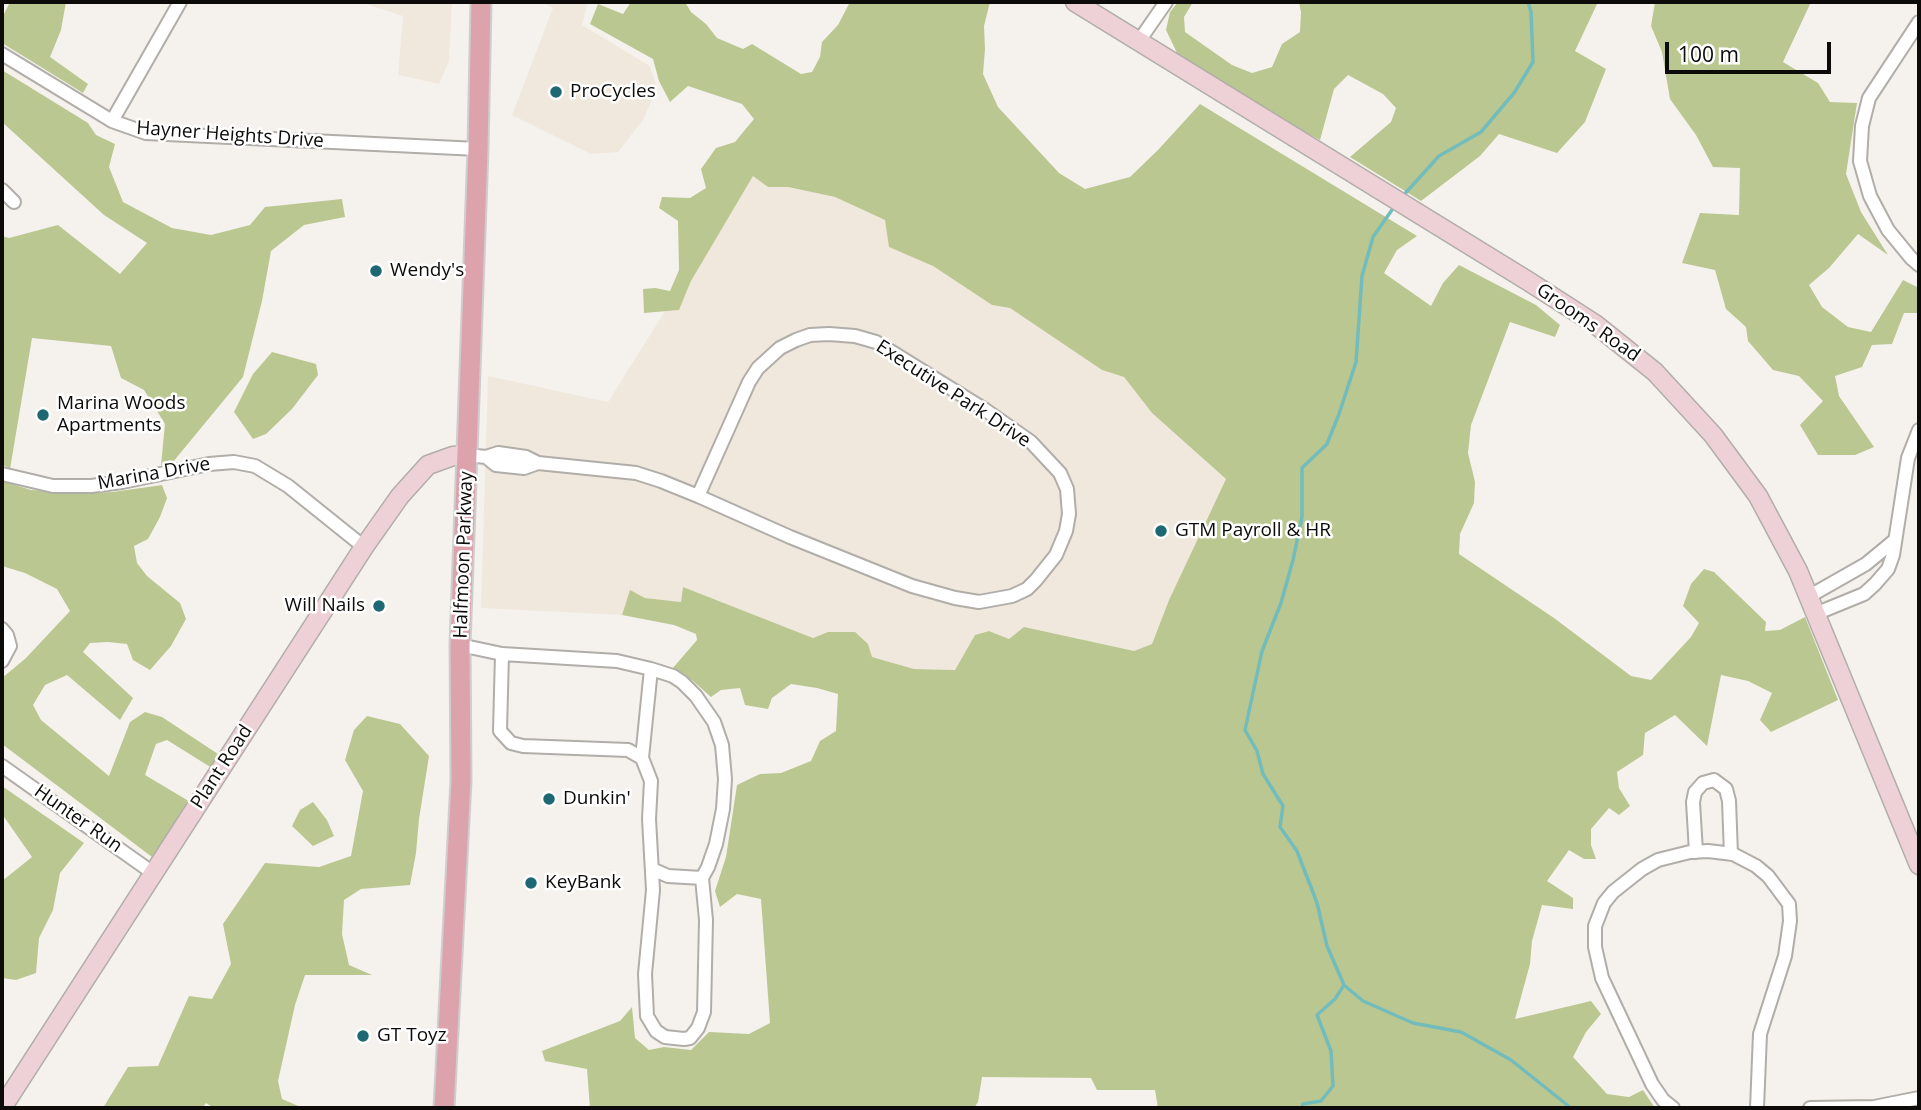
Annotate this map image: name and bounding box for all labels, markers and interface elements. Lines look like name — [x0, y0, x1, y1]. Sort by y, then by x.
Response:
scale bar — [1669, 28, 1835, 72]
text: 100 m — [1678, 40, 1739, 68]
place label: ProCycles — [570, 81, 656, 103]
marker: ProCycles — [548, 84, 564, 100]
street label: Hayner Heights Drive — [136, 117, 324, 153]
place label: Wendy's — [390, 260, 464, 282]
marker: Wendy's — [368, 263, 384, 279]
street label: Grooms Road — [1532, 279, 1644, 367]
street label: Executive Park Drive — [871, 335, 1035, 453]
place label: Marina Woods Apartments — [57, 393, 185, 437]
marker: Marina Woods Apartments — [35, 407, 51, 423]
street label: Marina Drive — [96, 453, 212, 495]
street label: Halfmoon Parkway — [450, 471, 478, 639]
place label: GTM Payroll & HR — [1175, 520, 1331, 542]
marker: GTM Payroll & HR — [1153, 523, 1169, 539]
place label: Will Nails — [285, 595, 365, 617]
marker: Will Nails — [371, 598, 387, 614]
street label: Plant Road — [186, 721, 258, 813]
street label: Hunter Run — [29, 780, 127, 858]
place label: Dunkin' — [563, 788, 631, 810]
marker: Dunkin' — [541, 791, 557, 807]
place label: KeyBank — [545, 872, 621, 894]
marker: KeyBank — [523, 875, 539, 891]
place label: GT Toyz — [377, 1025, 447, 1047]
marker: GT Toyz — [355, 1028, 371, 1044]

